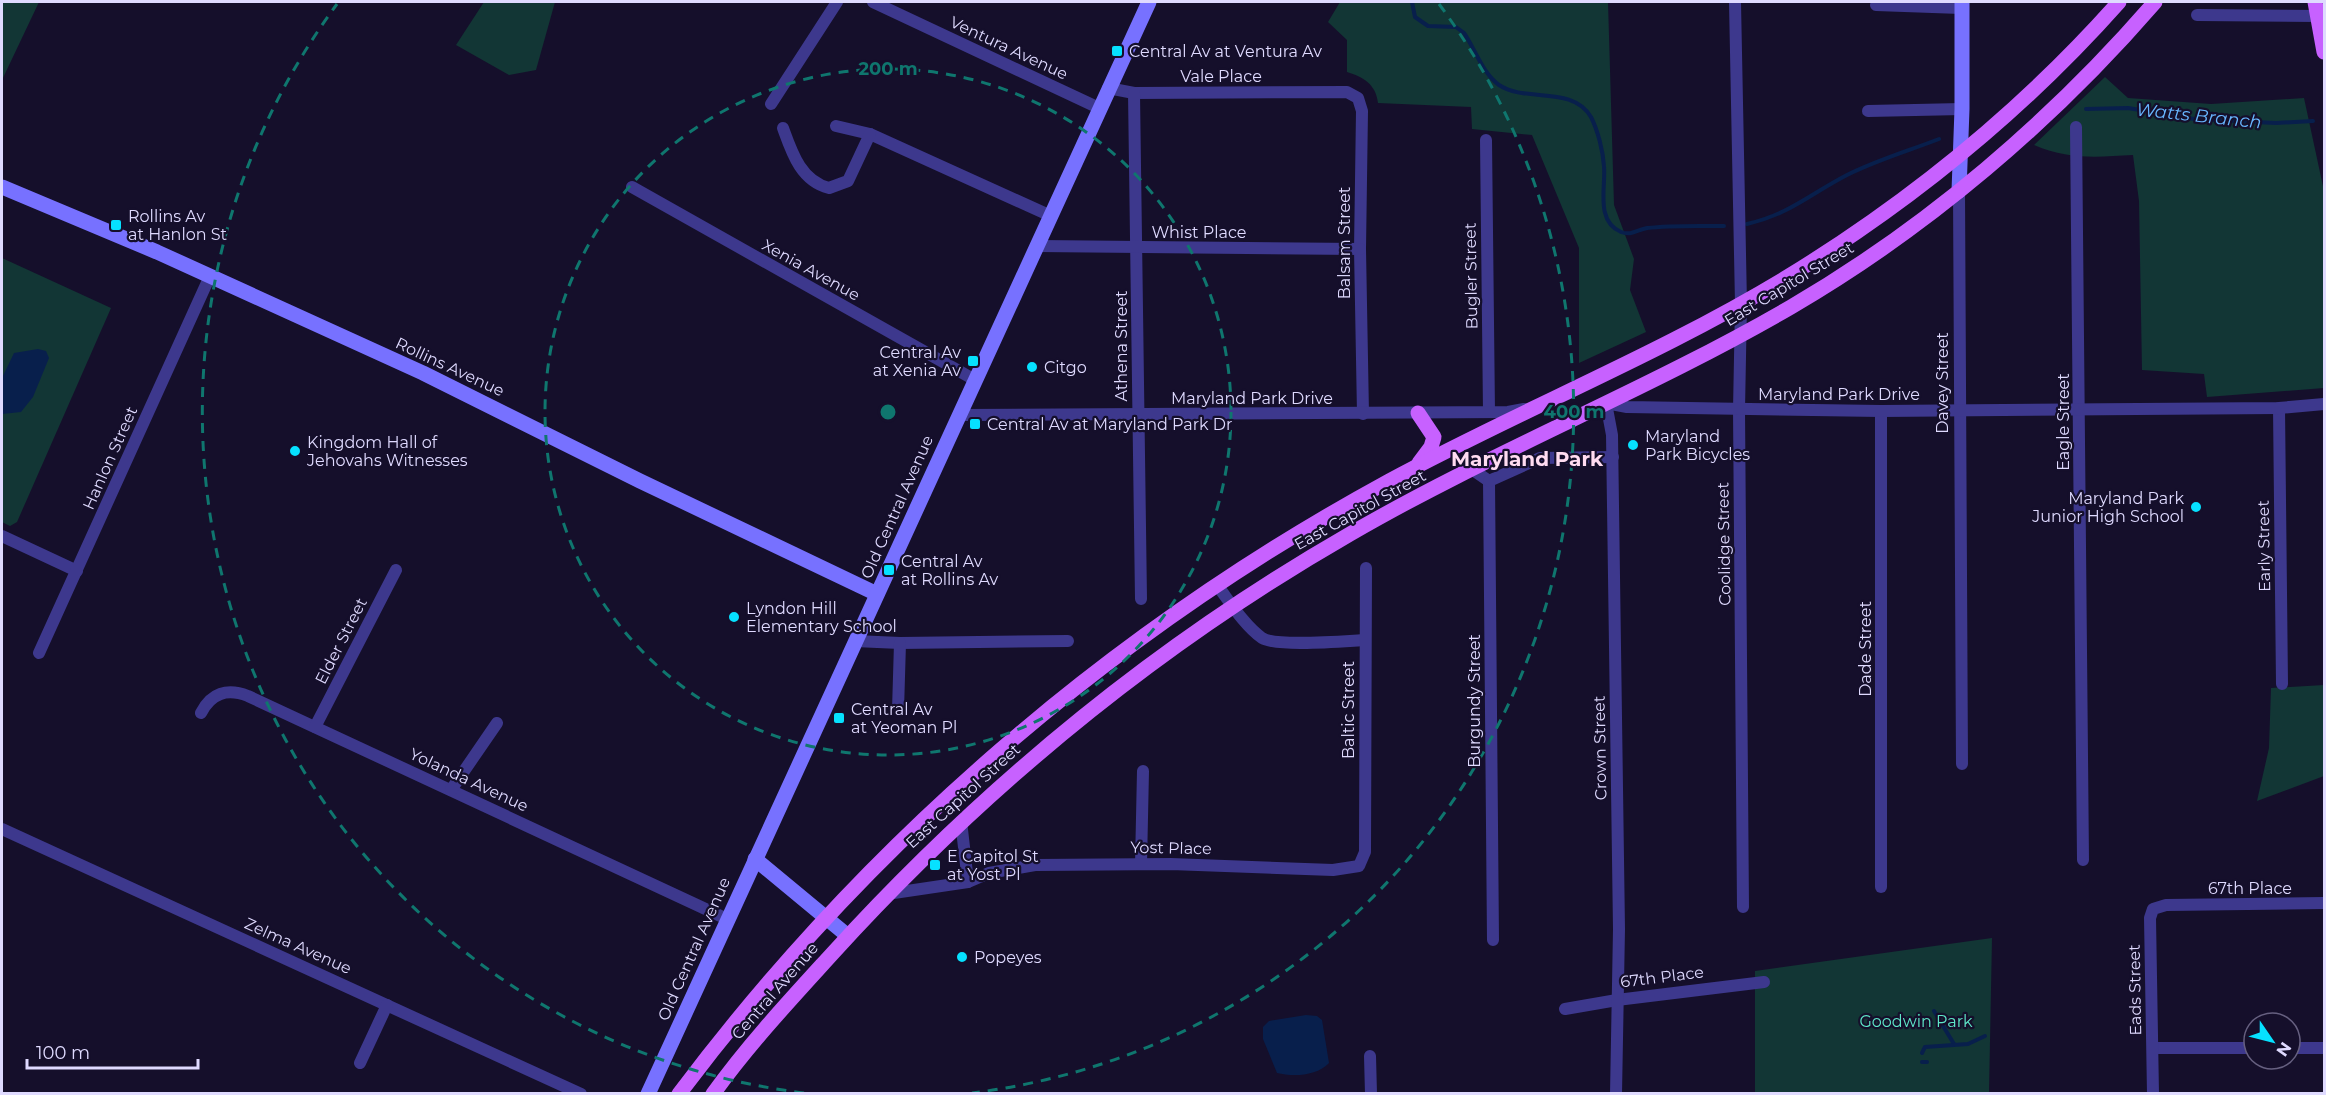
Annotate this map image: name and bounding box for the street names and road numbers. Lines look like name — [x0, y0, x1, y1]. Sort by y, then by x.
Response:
street label: Ventura Avenue — [947, 12, 1071, 84]
street label: Vale Place — [1180, 67, 1262, 86]
street label: Balsam Street — [1335, 186, 1354, 299]
street label: Bugler Street — [1461, 222, 1481, 330]
street label: Whist Place — [1152, 223, 1246, 242]
street label: Xenia Avenue — [759, 235, 863, 305]
street label: East Capitol Street — [1721, 238, 1857, 330]
street label: Athena Street — [1112, 290, 1131, 402]
street label: Davey Street — [1933, 332, 1952, 434]
street label: Rollins Avenue — [393, 334, 507, 400]
street label: Eagle Street — [2054, 373, 2073, 471]
street label: Maryland Park Drive — [1758, 385, 1920, 404]
street label: Maryland Park Drive — [1171, 389, 1333, 408]
street label: Hanlon Street — [79, 403, 141, 513]
street label: Old Central Avenue — [857, 432, 937, 582]
street label: East Capitol Street — [1291, 466, 1429, 554]
street label: Coolidge Street — [1713, 482, 1735, 606]
street label: Early Street — [2254, 499, 2274, 592]
street label: Elder Street — [311, 594, 371, 687]
street label: Dade Street — [1856, 601, 1875, 697]
street label: Burgundy Street — [1465, 634, 1484, 768]
street label: Baltic Street — [1339, 660, 1358, 759]
street label: Crown Street — [1590, 695, 1610, 801]
street label: East Capitol Street — [902, 739, 1024, 852]
street label: Yolanda Avenue — [407, 744, 531, 816]
street label: Yost Place — [1130, 838, 1212, 858]
street label: Old Central Avenue — [654, 874, 734, 1024]
street label: 67th Place — [2208, 879, 2292, 898]
street label: Zelma Avenue — [242, 914, 354, 978]
street label: Central Avenue — [728, 939, 822, 1043]
street label: Eads Street — [2125, 944, 2145, 1036]
street label: 67th Place — [1619, 962, 1705, 992]

